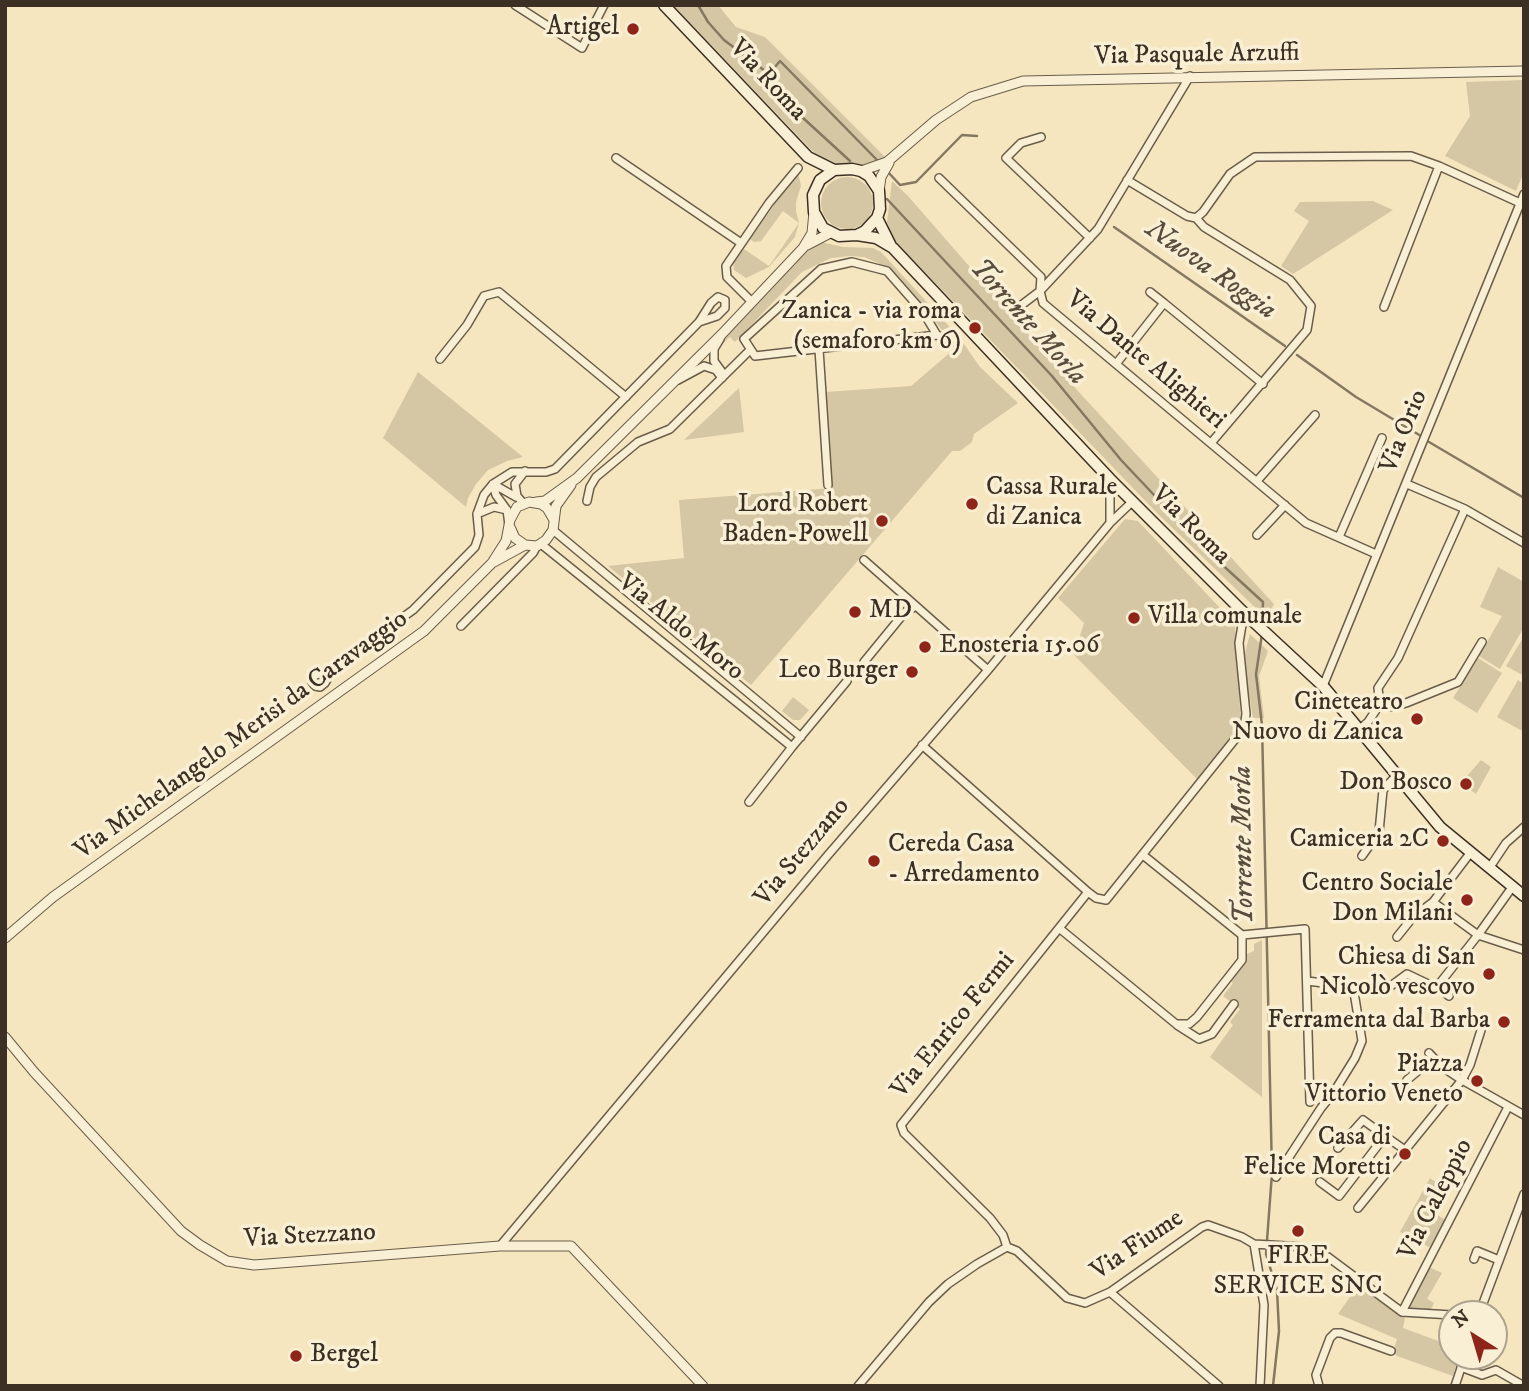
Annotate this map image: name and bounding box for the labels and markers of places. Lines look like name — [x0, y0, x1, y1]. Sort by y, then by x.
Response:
place label: Artigel — [547, 13, 619, 45]
marker: Artigel — [625, 21, 641, 37]
place label: Zanica - via roma (semaforo km 6) — [781, 297, 961, 358]
marker: Zanica - via roma (semaforo km 6) — [967, 320, 983, 336]
place label: Cassa Rurale di Zanica — [986, 473, 1117, 534]
place label: Lord Robert Baden-Powell — [722, 490, 868, 552]
marker: Cassa Rurale di Zanica — [964, 496, 980, 512]
marker: Lord Robert Baden-Powell — [874, 513, 890, 529]
place label: MD — [869, 596, 912, 628]
place label: Villa comunale — [1148, 602, 1302, 634]
marker: MD — [847, 604, 863, 620]
marker: Villa comunale — [1126, 610, 1142, 626]
place label: Enosteria 15.06 — [939, 631, 1100, 663]
marker: Enosteria 15.06 — [917, 639, 933, 655]
place label: Leo Burger — [778, 656, 898, 688]
marker: Leo Burger — [904, 664, 920, 680]
place label: Cineteatro Nuovo di Zanica — [1232, 688, 1403, 750]
marker: Cineteatro Nuovo di Zanica — [1409, 711, 1425, 727]
place label: Don Bosco — [1339, 768, 1452, 800]
marker: Don Bosco — [1458, 776, 1474, 792]
place label: Camiceria 2C — [1289, 825, 1429, 857]
place label: Cereda Casa - Arredamento — [888, 830, 1039, 892]
marker: Camiceria 2C — [1435, 833, 1451, 849]
marker: Cereda Casa - Arredamento — [866, 853, 882, 869]
place label: Centro Sociale Don Milani — [1302, 869, 1453, 931]
marker: Centro Sociale Don Milani — [1459, 892, 1475, 908]
place label: Chiesa di San Nicolò vescovo — [1319, 943, 1475, 1004]
marker: Chiesa di San Nicolò vescovo — [1481, 966, 1497, 982]
place label: Ferramenta dal Barba — [1267, 1006, 1490, 1038]
marker: Ferramenta dal Barba — [1496, 1014, 1512, 1030]
place label: Piazza Vittorio Veneto — [1305, 1050, 1463, 1112]
marker: Piazza Vittorio Veneto — [1469, 1073, 1485, 1089]
place label: Casa di Felice Moretti — [1243, 1123, 1391, 1184]
marker: Casa di Felice Moretti — [1397, 1146, 1413, 1162]
marker: FIRE SERVICE SNC — [1290, 1223, 1306, 1239]
place label: FIRE SERVICE SNC — [1213, 1242, 1383, 1304]
place label: Bergel — [310, 1340, 378, 1372]
marker: Bergel — [288, 1348, 304, 1364]

